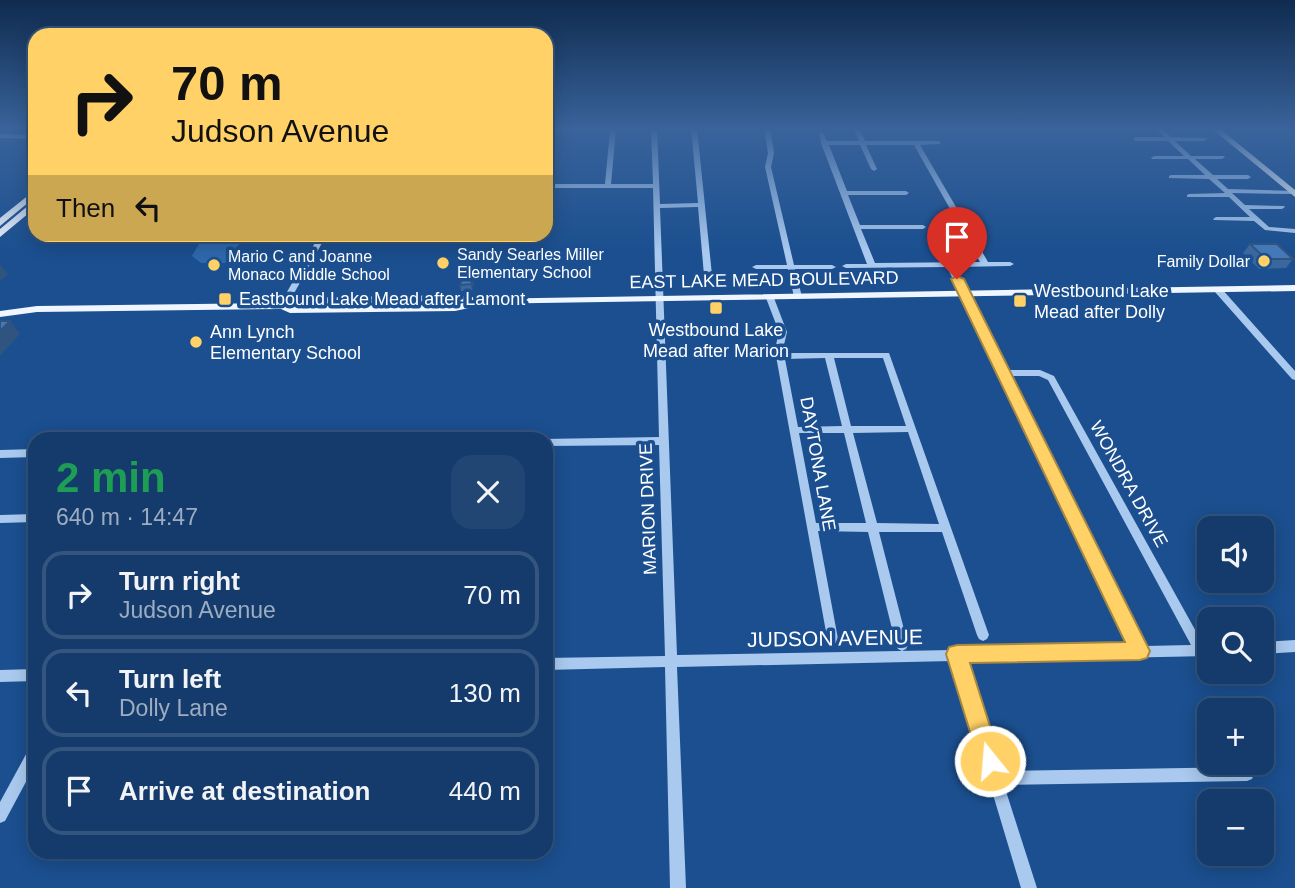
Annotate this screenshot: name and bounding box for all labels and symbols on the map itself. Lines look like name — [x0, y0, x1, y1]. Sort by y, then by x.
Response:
pin — [927, 207, 987, 279]
place label: Sandy Searles Miller Elementary School — [457, 246, 604, 281]
place label: Mario C and Joanne Monaco Middle School — [228, 248, 390, 283]
place label: Family Dollar — [1157, 253, 1251, 270]
marker: Family Dollar — [1256, 253, 1272, 269]
marker: Sandy Searles Miller Elementary School — [435, 255, 451, 271]
marker: Mario C and Joanne Monaco Middle School — [206, 257, 222, 273]
street label: EAST LAKE MEAD BOULEVARD — [629, 268, 899, 292]
place label: Westbound Lake Mead after Dolly — [1034, 281, 1169, 322]
place label: Eastbound Lake Mead after Lamont — [239, 289, 525, 309]
marker: Eastbound Lake Mead after Lamont — [217, 291, 233, 307]
marker: Westbound Lake Mead after Dolly — [1012, 293, 1028, 309]
marker: Westbound Lake Mead after Marion — [708, 300, 724, 316]
place label: Westbound Lake Mead after Marion — [643, 320, 789, 361]
place label: Ann Lynch Elementary School — [210, 322, 361, 363]
marker: Ann Lynch Elementary School — [188, 334, 204, 350]
street label: DAYTONA LANE — [796, 395, 840, 533]
street label: WONDRA DRIVE — [1086, 417, 1172, 551]
street label: MARION DRIVE — [636, 443, 660, 575]
street label: JUDSON AVENUE — [747, 625, 923, 651]
position arrow — [953, 724, 1027, 798]

